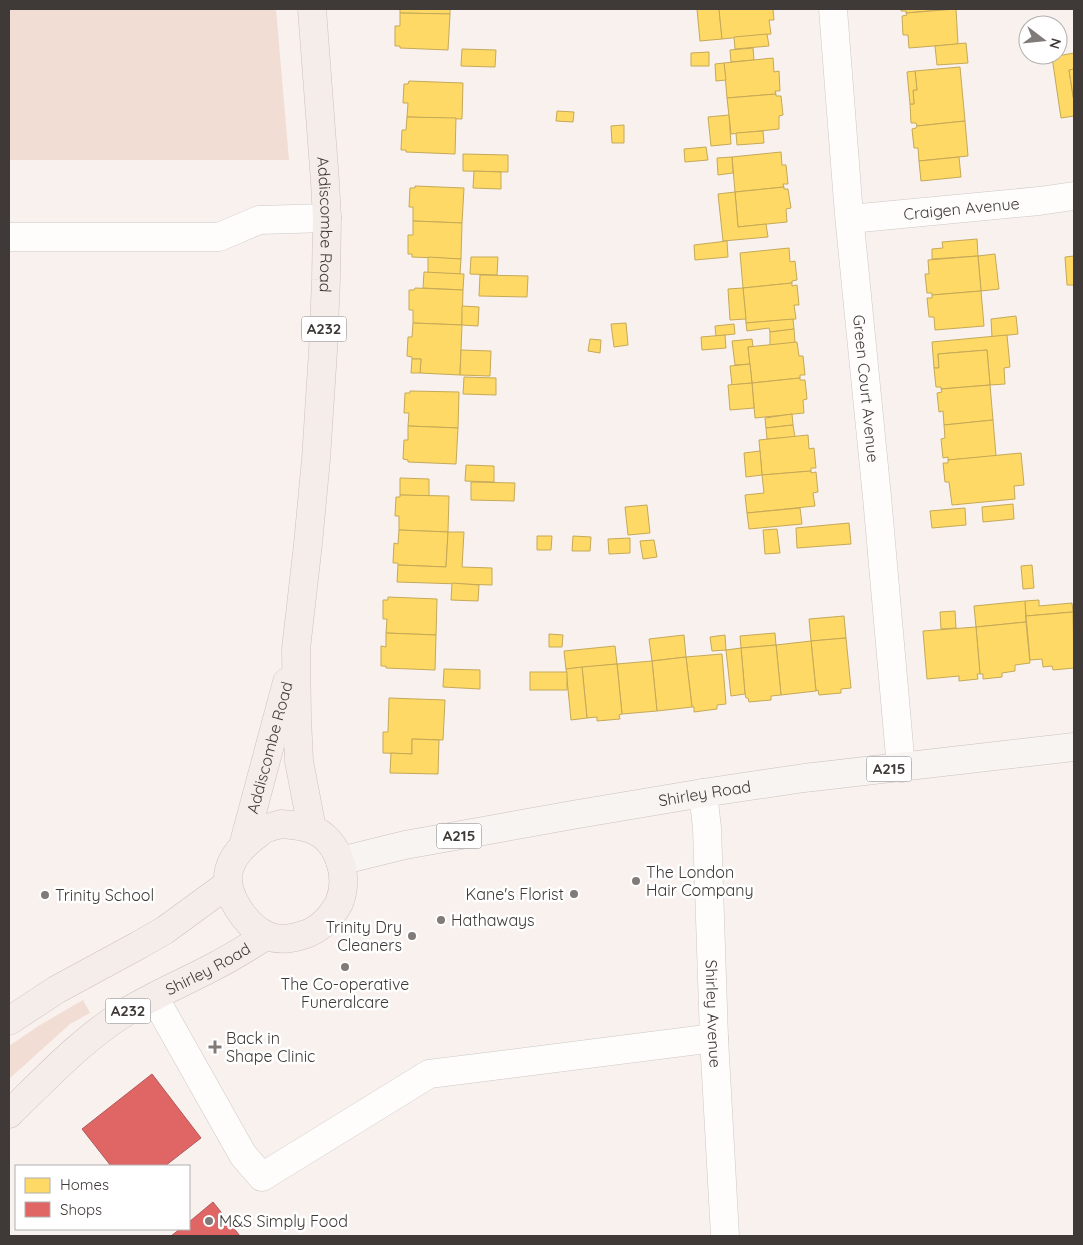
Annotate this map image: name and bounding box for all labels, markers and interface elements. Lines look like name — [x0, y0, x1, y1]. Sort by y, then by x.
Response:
north arrow — [1018, 15, 1068, 65]
text: N — [1045, 36, 1066, 51]
street label: Addiscombe Road — [313, 156, 337, 293]
street label: Craigen Avenue — [902, 193, 1021, 224]
street label: Green Court Avenue — [849, 314, 884, 463]
road number: A232 — [302, 316, 346, 342]
street label: Addiscombe Road — [242, 679, 297, 816]
road number: A215 — [866, 756, 912, 782]
street label: Shirley Road — [657, 776, 752, 810]
road number: A215 — [436, 824, 482, 848]
place label: The London Hair Company — [646, 862, 754, 900]
marker: The London Hair Company — [630, 875, 642, 887]
place label: Kane's Florist — [466, 884, 564, 904]
place label: Trinity School — [55, 885, 154, 905]
marker: Kane's Florist — [568, 888, 580, 900]
marker: Trinity School — [39, 889, 51, 901]
place label: Hathaways — [451, 910, 535, 930]
marker: Hathaways — [435, 914, 447, 926]
place label: Trinity Dry Cleaners — [325, 917, 402, 955]
marker: Trinity Dry Cleaners — [406, 930, 418, 942]
street label: Shirley Road — [162, 938, 254, 999]
street label: Shirley Avenue — [701, 959, 726, 1068]
marker: The Co-operative Funeralcare — [339, 961, 351, 973]
place label: The Co-operative Funeralcare — [281, 974, 409, 1012]
road number: A232 — [106, 998, 150, 1024]
place label: Back in Shape Clinic — [226, 1028, 315, 1066]
marker: Back in Shape Clinic — [208, 1040, 222, 1054]
legend — [15, 1165, 190, 1230]
text: Homes — [60, 1175, 109, 1194]
text: Shops — [60, 1200, 102, 1219]
place label: M&S Simply Food — [219, 1211, 348, 1231]
marker: M&S Simply Food — [203, 1215, 215, 1227]

